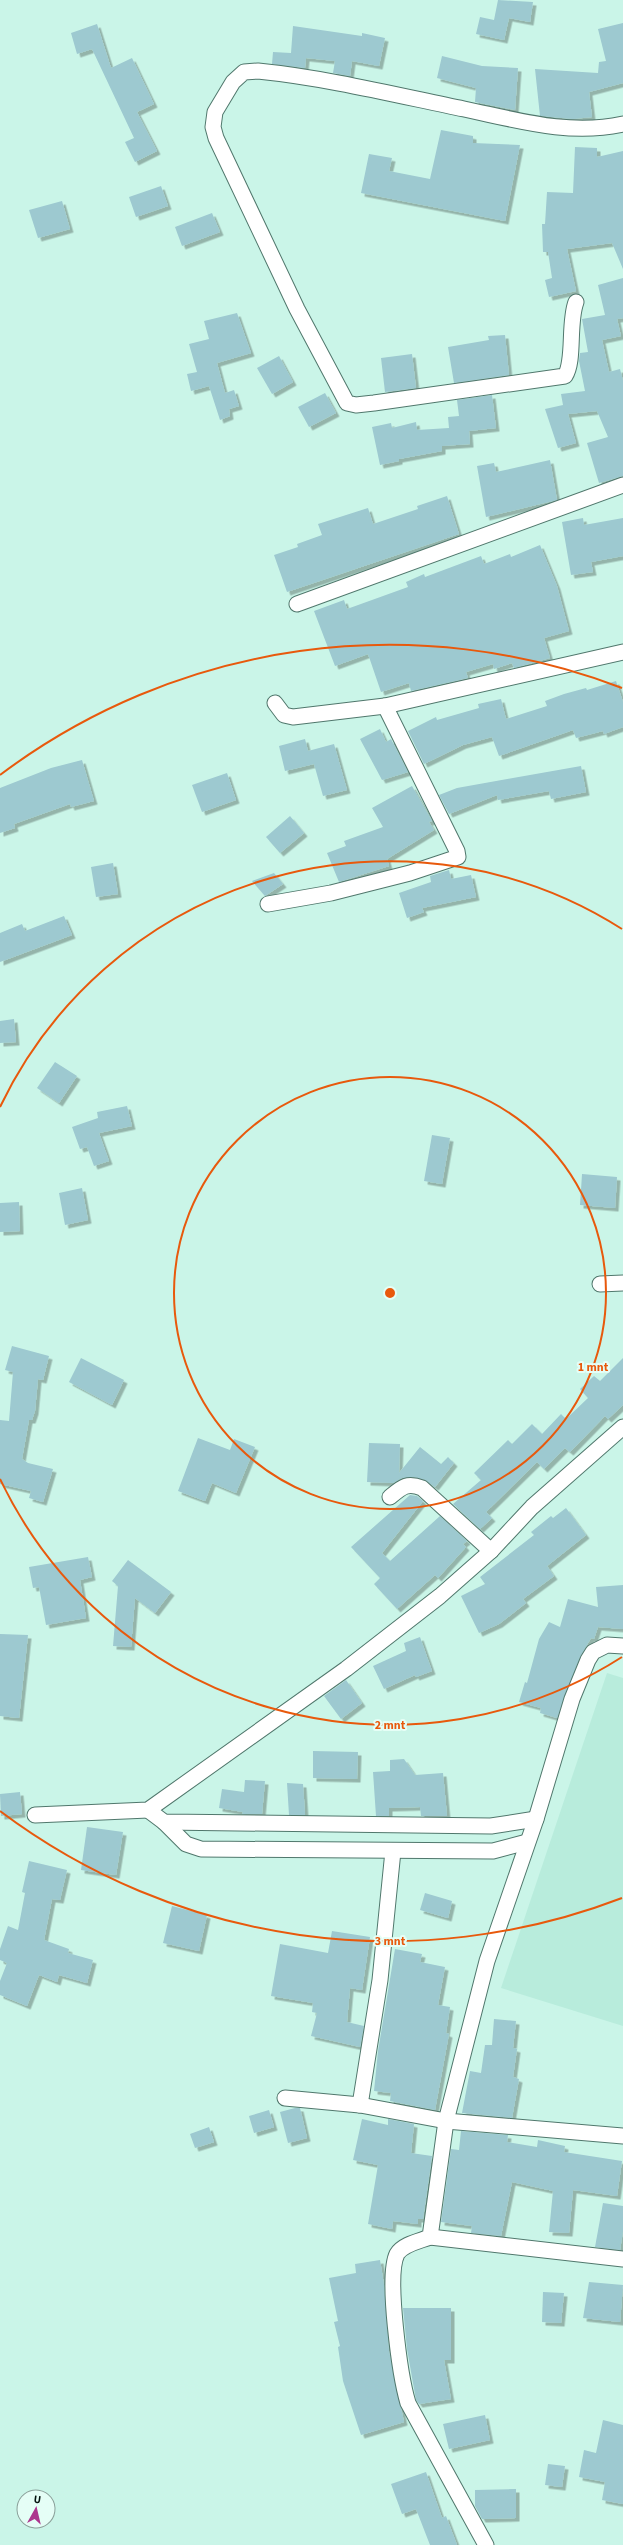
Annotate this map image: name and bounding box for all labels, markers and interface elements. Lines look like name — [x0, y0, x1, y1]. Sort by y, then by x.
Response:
centre of rings — [383, 1286, 397, 1300]
text: 1 mnt — [578, 1359, 609, 1376]
text: 2 mnt — [375, 1717, 406, 1734]
text: 3 mnt — [375, 1933, 406, 1950]
north arrow — [16, 2489, 56, 2529]
text: U — [33, 2492, 42, 2508]

